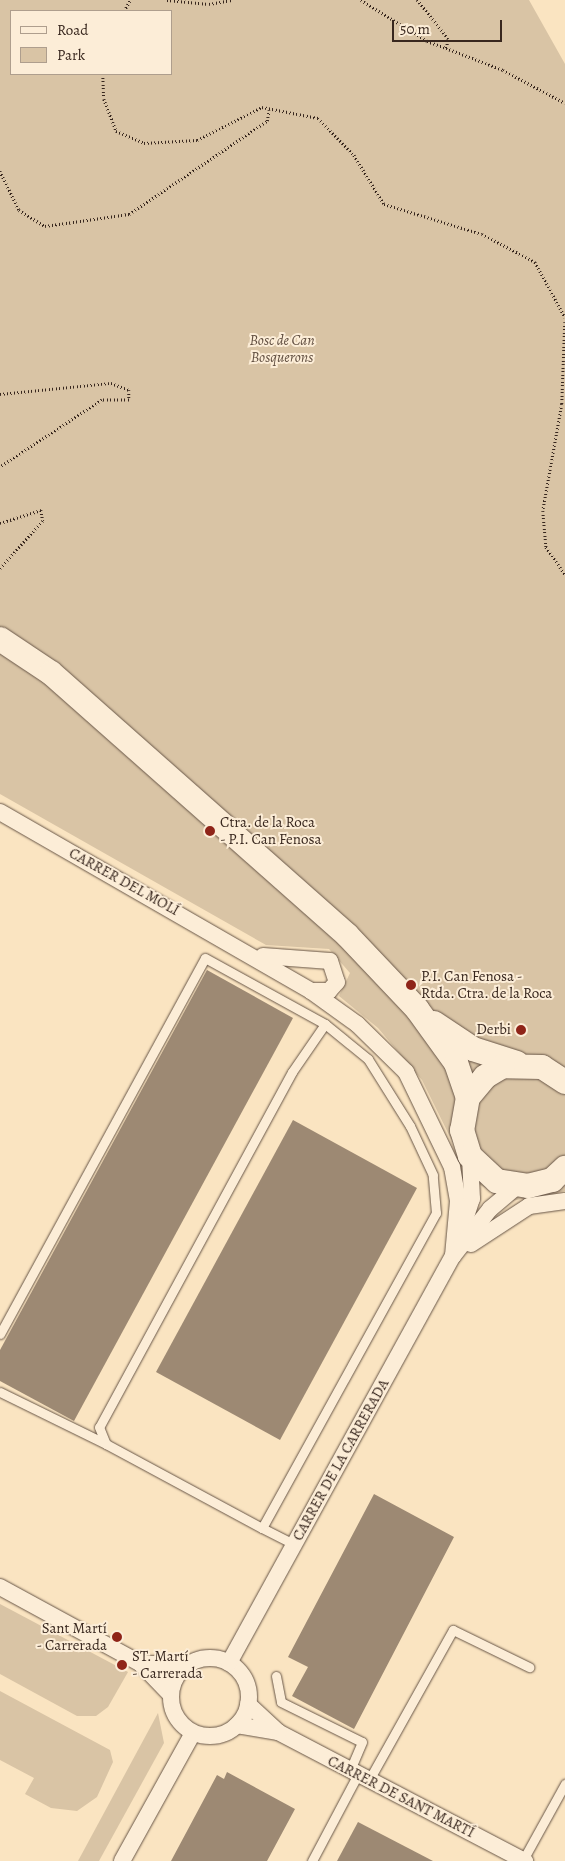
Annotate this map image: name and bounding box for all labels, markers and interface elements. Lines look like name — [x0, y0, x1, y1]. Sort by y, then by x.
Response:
legend — [10, 10, 172, 75]
scale bar — [395, 10, 505, 42]
text: 50 m — [400, 19, 430, 39]
text: Road — [57, 20, 88, 40]
text: Park — [57, 45, 85, 65]
park label: Bosc de Can Bosquerons — [249, 331, 315, 366]
place label: Ctra. de la Roca - P.I. Can Fenosa — [220, 813, 322, 848]
marker: Ctra. de la Roca - P.I. Can Fenosa — [204, 825, 216, 837]
street label: CARRER DEL MOLÍ — [66, 844, 182, 920]
place label: P.I. Can Fenosa - Rtda. Ctra. de la Roca — [421, 967, 553, 1002]
marker: P.I. Can Fenosa - Rtda. Ctra. de la Roca — [405, 979, 417, 991]
place label: Derbi — [476, 1021, 511, 1039]
marker: Derbi — [515, 1024, 527, 1036]
street label: CARRER DE LA CARRERADA — [289, 1376, 393, 1544]
place label: Sant Martí - Carrerada — [36, 1619, 107, 1654]
marker: Sant Martí - Carrerada — [111, 1631, 123, 1643]
place label: ST. Martí - Carrerada — [132, 1647, 203, 1682]
marker: ST. Martí - Carrerada — [116, 1659, 128, 1671]
street label: CARRER DE SANT MARTÍ — [325, 1752, 477, 1842]

